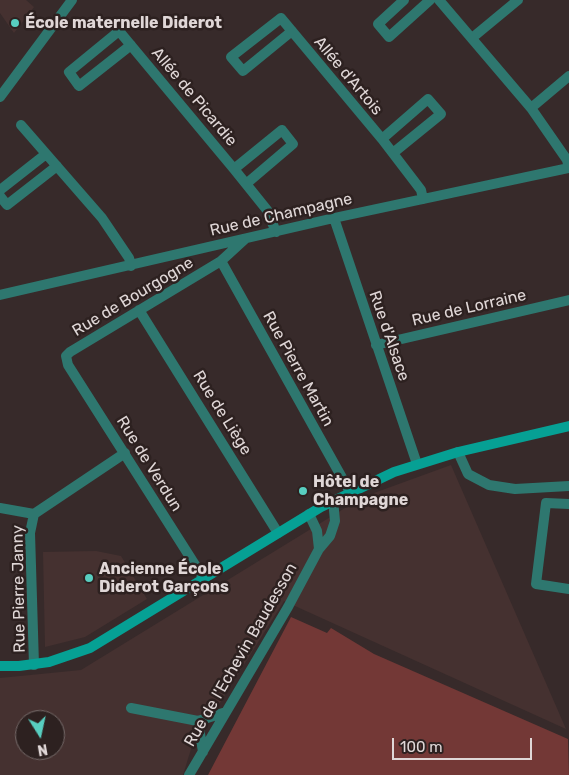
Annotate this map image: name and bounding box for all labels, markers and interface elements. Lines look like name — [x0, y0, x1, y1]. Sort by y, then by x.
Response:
place label: École maternelle Diderot — [25, 13, 222, 33]
marker: École maternelle Diderot — [9, 17, 21, 29]
street label: Allée d'Artois — [310, 33, 386, 119]
street label: Allée de Picardie — [147, 44, 241, 150]
street label: Rue de Champagne — [208, 189, 354, 241]
street label: Rue de Bourgogne — [69, 253, 197, 341]
street label: Rue de Lorraine — [410, 286, 528, 330]
street label: Rue d'Alsace — [365, 288, 413, 384]
street label: Rue Pierre Martin — [258, 308, 338, 430]
street label: Rue de Liège — [188, 367, 256, 459]
street label: Rue de Verdun — [112, 413, 186, 515]
place label: Hôtel de Champagne — [313, 472, 408, 510]
marker: Hôtel de Champagne — [297, 485, 309, 497]
street label: Rue Pierre Janny — [8, 525, 30, 653]
place label: Ancienne École Diderot Garçons — [99, 559, 229, 597]
street label: Rue de l'Echevin Baudesson — [180, 560, 302, 750]
marker: Ancienne École Diderot Garçons — [83, 572, 95, 584]
north arrow — [15, 710, 65, 760]
scale bar — [394, 728, 534, 760]
text: 100 m — [400, 738, 442, 756]
text: N — [36, 740, 49, 759]

